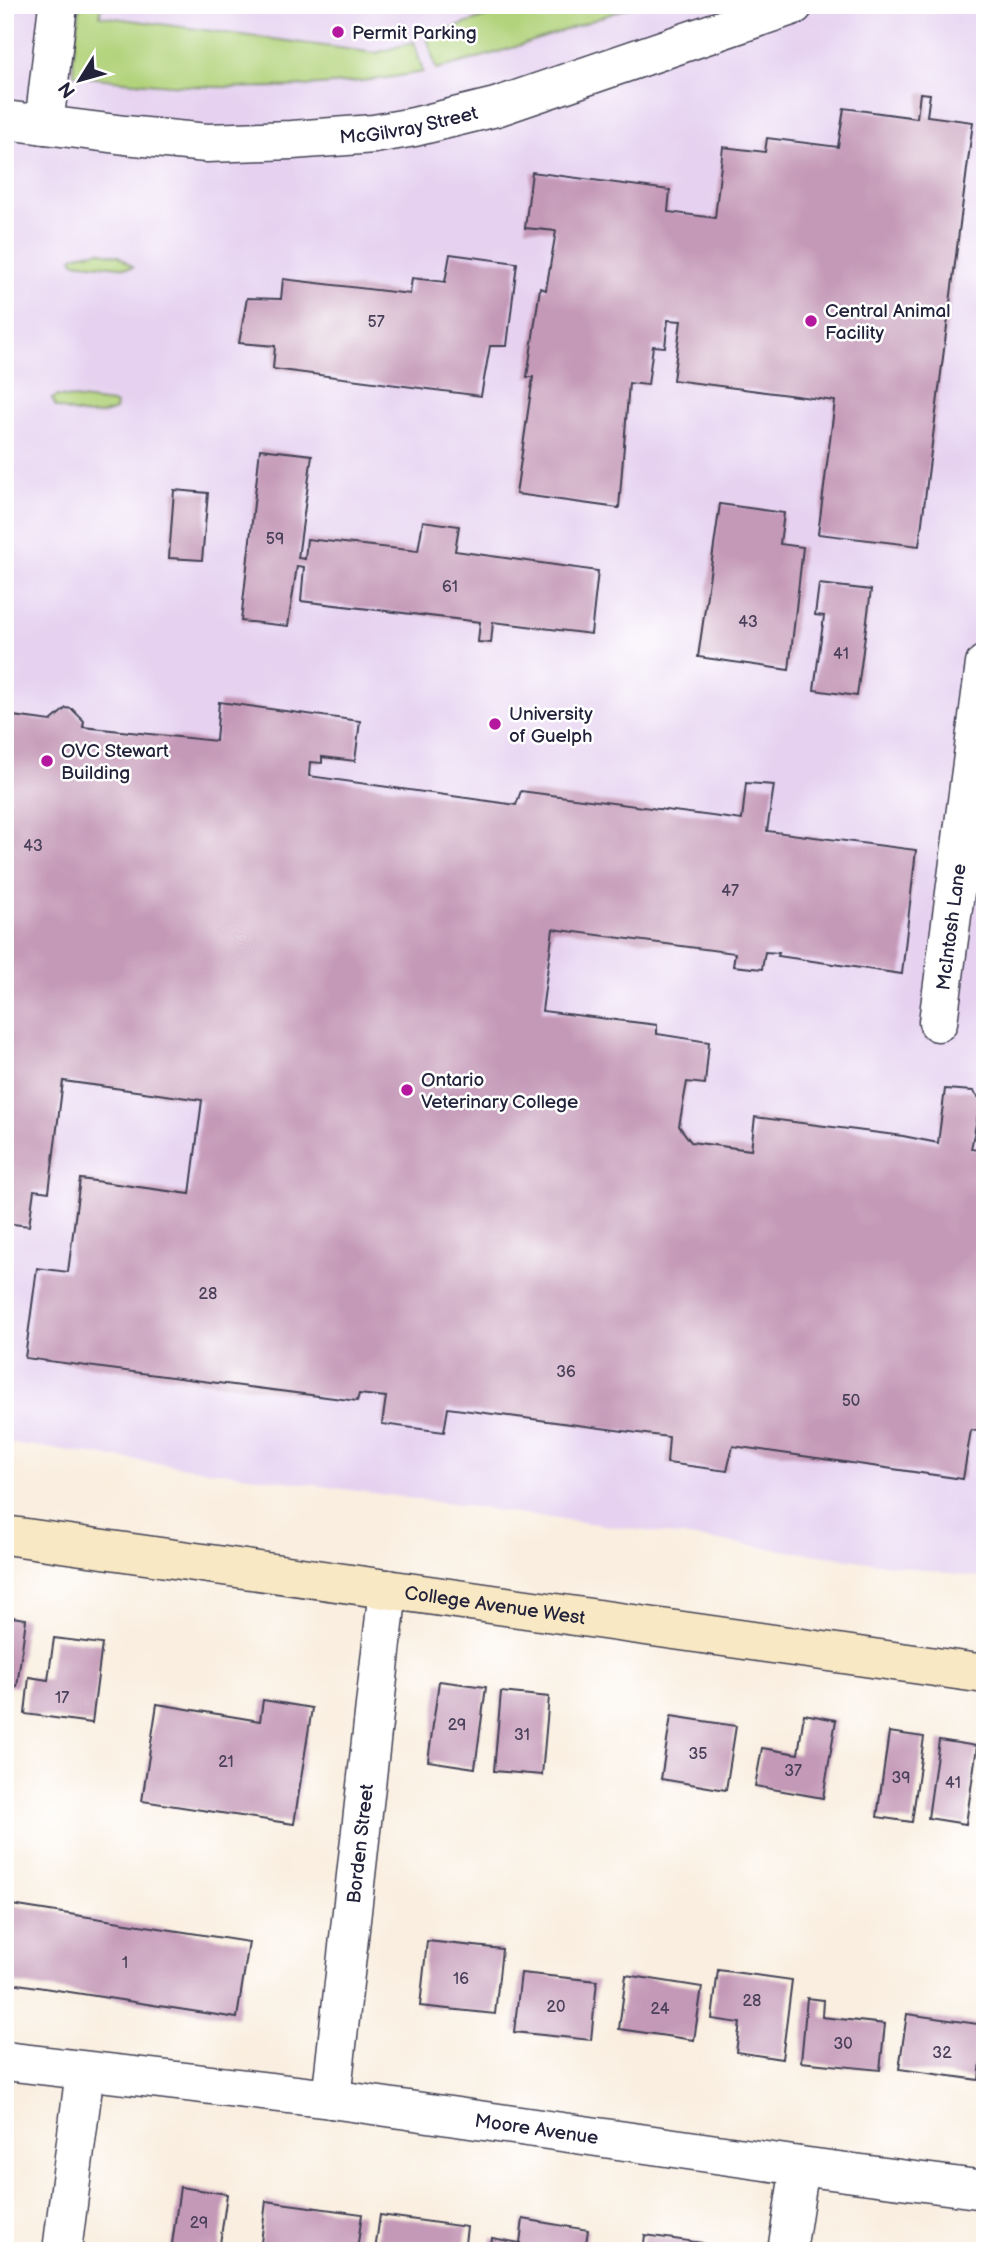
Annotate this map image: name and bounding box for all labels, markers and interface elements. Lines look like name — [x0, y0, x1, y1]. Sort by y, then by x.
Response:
place label: Permit Parking — [352, 22, 477, 45]
marker: Permit Parking — [330, 24, 346, 40]
north arrow — [46, 46, 116, 116]
text: N — [54, 77, 81, 102]
street label: McGilvray Street — [339, 102, 480, 149]
place label: Central Animal Facility — [825, 300, 950, 345]
house number: 57 — [367, 313, 385, 332]
marker: Central Animal Facility — [803, 313, 819, 329]
house number: 59 — [266, 530, 284, 549]
house number: 61 — [442, 578, 458, 597]
house number: 43 — [738, 613, 758, 632]
house number: 41 — [833, 645, 849, 664]
place label: University of Guelph — [509, 703, 593, 748]
marker: University of Guelph — [487, 716, 503, 732]
place label: OVC Stewart Building — [61, 740, 169, 785]
marker: OVC Stewart Building — [39, 753, 55, 769]
house number: 43 — [23, 837, 43, 856]
street label: McIntosh Lane — [932, 862, 972, 992]
house number: 47 — [721, 882, 739, 901]
place label: Ontario Veterinary College — [421, 1069, 578, 1114]
marker: Ontario Veterinary College — [399, 1082, 415, 1098]
house number: 28 — [199, 1285, 217, 1304]
house number: 36 — [556, 1363, 576, 1382]
house number: 50 — [842, 1392, 860, 1411]
street label: College Avenue West — [403, 1582, 587, 1630]
house number: 17 — [55, 1689, 69, 1708]
house number: 29 — [448, 1716, 466, 1735]
house number: 31 — [514, 1726, 530, 1745]
house number: 35 — [688, 1745, 708, 1764]
house number: 21 — [218, 1753, 234, 1772]
house number: 37 — [784, 1762, 802, 1781]
house number: 39 — [891, 1769, 911, 1788]
house number: 41 — [945, 1774, 961, 1793]
street label: Borden Street — [343, 1783, 379, 1905]
house number: 1 — [122, 1954, 128, 1973]
house number: 16 — [453, 1970, 469, 1989]
house number: 28 — [743, 1992, 761, 2011]
house number: 20 — [547, 1998, 565, 2017]
house number: 24 — [651, 2000, 670, 2019]
house number: 30 — [833, 2035, 853, 2054]
house number: 32 — [932, 2044, 952, 2063]
street label: Moore Avenue — [473, 2110, 600, 2150]
house number: 29 — [190, 2214, 208, 2233]

